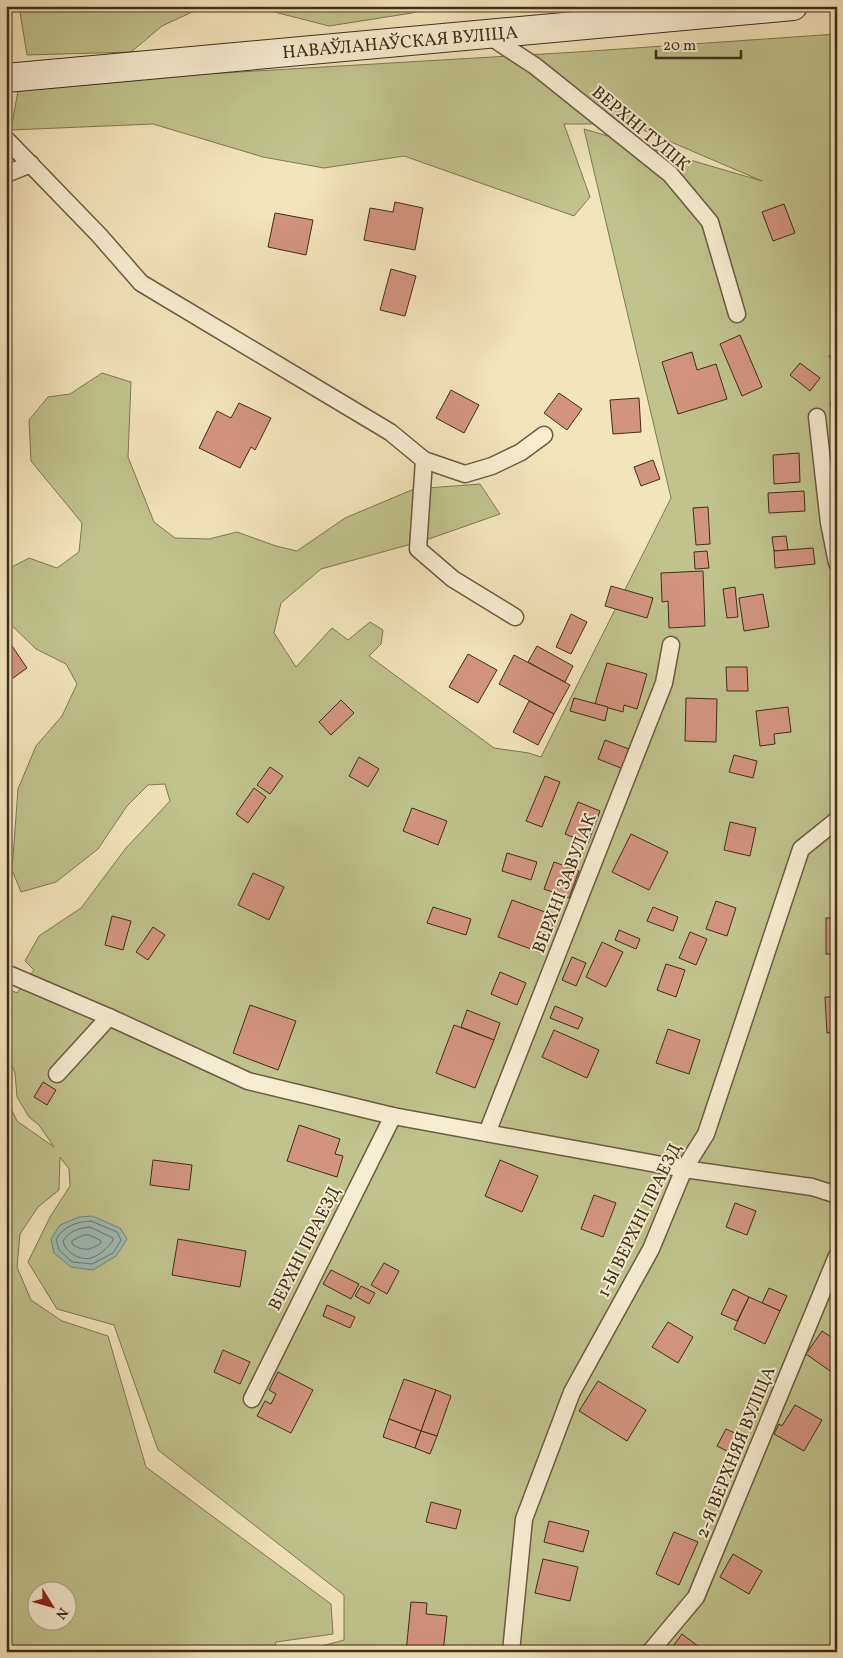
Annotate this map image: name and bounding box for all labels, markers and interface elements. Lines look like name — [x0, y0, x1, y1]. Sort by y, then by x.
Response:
street label: НАВАЎЛАНАЎСКАЯ ВУЛІЦА — [281, 21, 519, 66]
scale bar — [656, 28, 740, 60]
text: 20 m — [663, 36, 696, 57]
street label: ВЕРХНІ ТУПІК — [586, 81, 695, 178]
street label: ВЕРХНІ ЗАВУЛАК — [527, 810, 604, 957]
street label: 1-Ы ВЕРХНІ ПРАЕЗД — [592, 1139, 689, 1302]
street label: ВЕРХНІ ПРАЕЗД — [263, 1182, 348, 1315]
street label: 2-Я ВЕРХНЯЯ ВУЛІЦА — [690, 1363, 782, 1542]
north arrow — [28, 1580, 78, 1630]
text: N — [51, 1603, 72, 1623]

